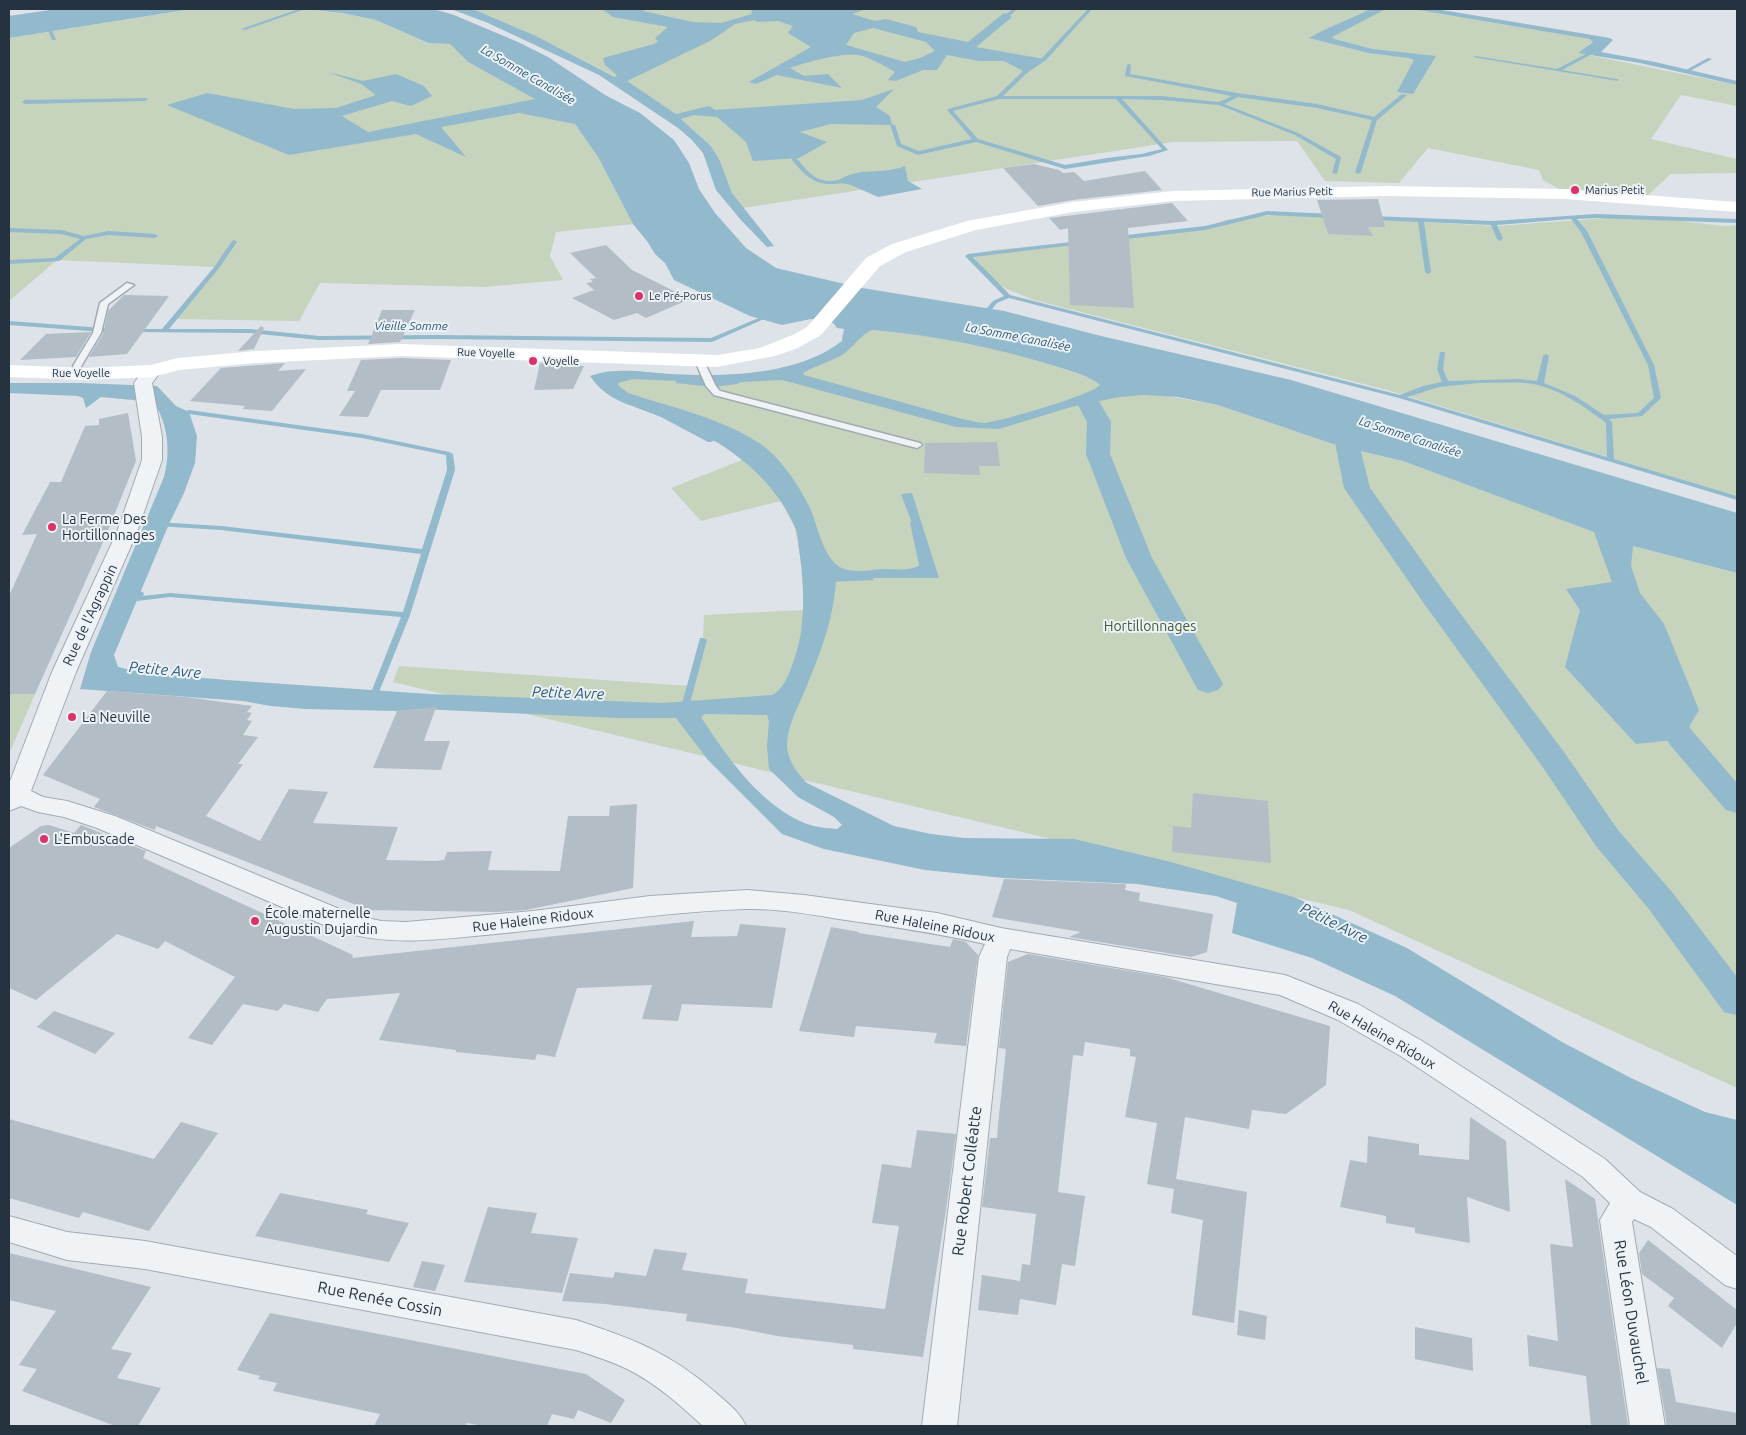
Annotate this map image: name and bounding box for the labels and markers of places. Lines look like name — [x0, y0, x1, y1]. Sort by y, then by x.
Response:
place label: Marius Petit — [1585, 183, 1644, 197]
marker: Marius Petit — [1569, 184, 1581, 196]
place label: Le Pré-Porus — [649, 289, 711, 303]
marker: Le Pré-Porus — [633, 290, 645, 302]
place label: Voyelle — [543, 354, 579, 368]
marker: Voyelle — [527, 355, 539, 367]
place label: La Ferme Des Hortillonnages — [62, 511, 155, 544]
marker: La Ferme Des Hortillonnages — [46, 521, 58, 533]
place label: La Neuville — [82, 709, 151, 725]
marker: La Neuville — [66, 711, 78, 723]
place label: L'Embuscade — [54, 831, 135, 847]
marker: L'Embuscade — [38, 833, 50, 845]
place label: École maternelle Augustin Dujardin — [265, 905, 378, 938]
marker: École maternelle Augustin Dujardin — [249, 915, 261, 927]

